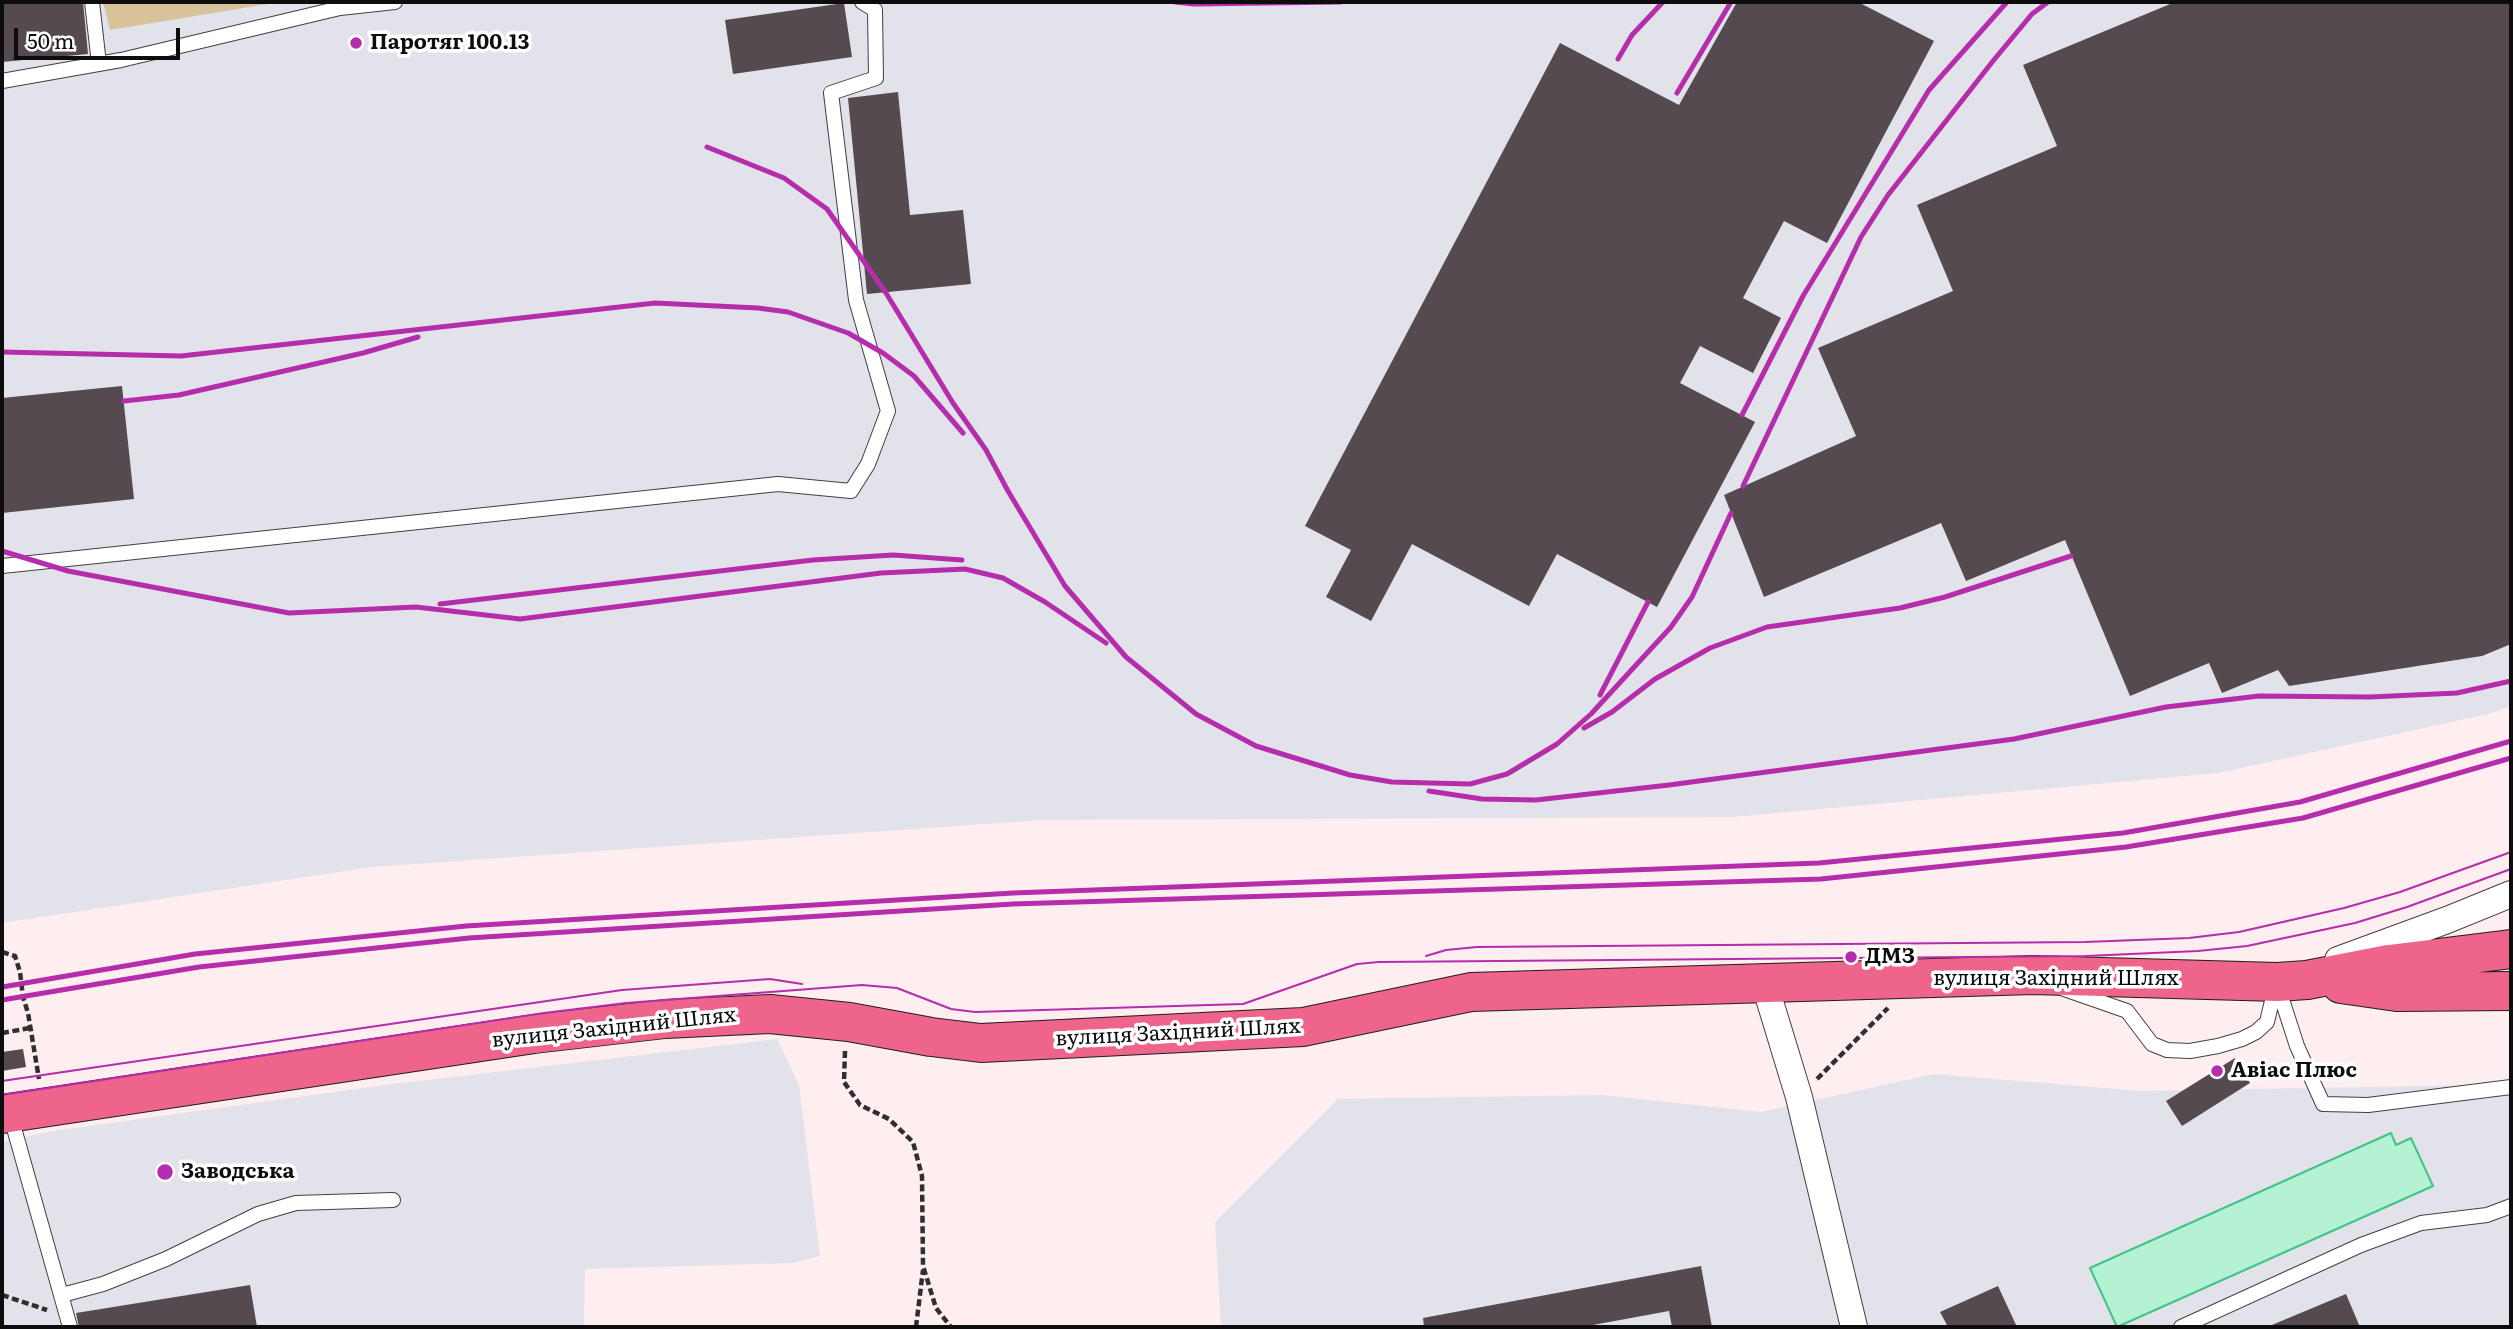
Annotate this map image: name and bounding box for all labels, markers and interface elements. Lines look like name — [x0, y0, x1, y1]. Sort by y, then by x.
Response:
scale bar — [18, 14, 184, 58]
text: 50 m — [27, 24, 74, 55]
place label: Паротяг 100.13 — [370, 30, 530, 56]
marker: Паротяг 100.13 — [348, 35, 364, 51]
place label: ДМЗ — [1865, 944, 1915, 970]
marker: ДМЗ — [1843, 949, 1859, 965]
street label: вулиця Західний Шлях — [1933, 966, 2179, 992]
street label: вулиця Західний Шлях — [491, 1003, 737, 1053]
street label: вулиця Західний Шлях — [1055, 1014, 1301, 1052]
place label: Авіас Плюс — [2231, 1058, 2357, 1084]
marker: Авіас Плюс — [2209, 1063, 2225, 1079]
place label: Заводська — [181, 1159, 295, 1185]
marker: Заводська — [155, 1162, 175, 1182]

